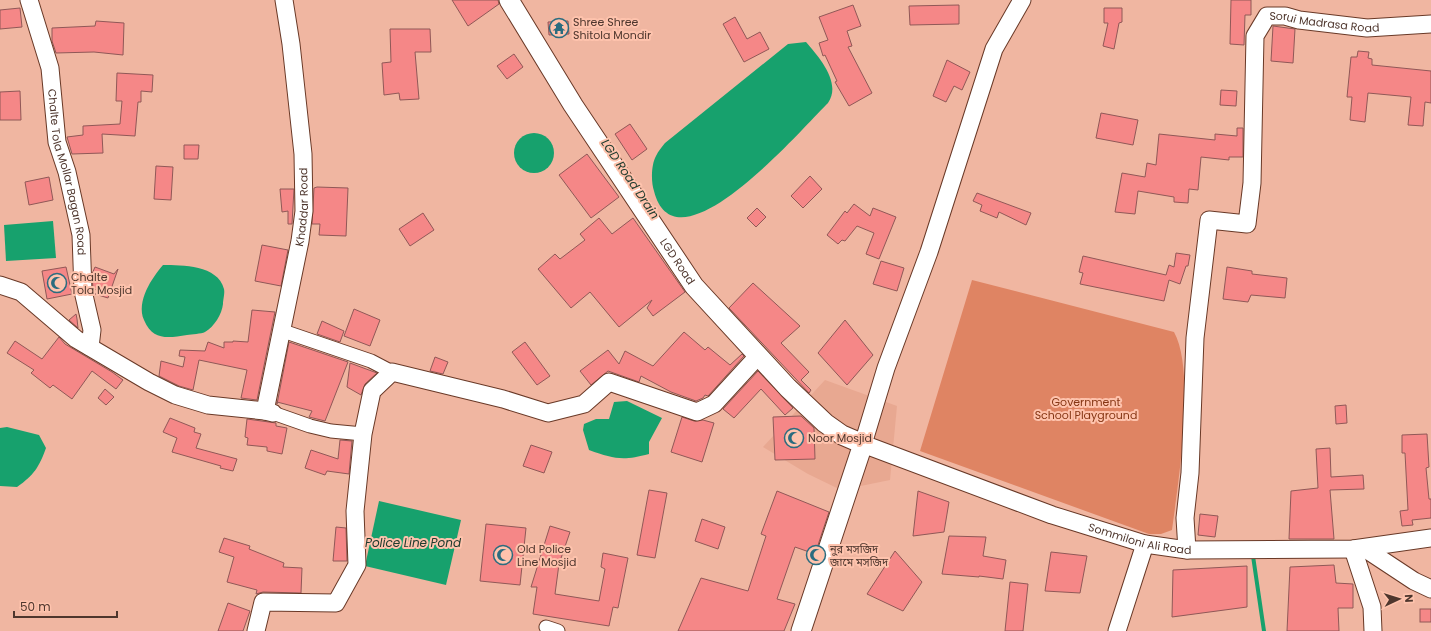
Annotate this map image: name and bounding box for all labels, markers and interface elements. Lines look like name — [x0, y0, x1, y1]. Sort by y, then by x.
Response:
street label: Sorui Madrasa Road — [1269, 8, 1380, 36]
place label: Shree Shree Shitola Mondir — [573, 14, 651, 43]
temple icon: Shree Shree Shitola Mondir — [548, 17, 570, 39]
street label: Chalte Tola Mollar Bagan Road — [44, 88, 90, 255]
water label: LGD Road Drain — [597, 135, 663, 222]
street label: Khaddar Road — [291, 167, 312, 248]
street label: LGD Road — [656, 235, 699, 288]
place label: Chalte Tola Mosjid — [71, 269, 132, 298]
mosque icon: Chalte Tola Mosjid — [46, 272, 68, 294]
park label: Government School Playground — [1035, 394, 1137, 423]
mosque icon: Noor Mosjid — [783, 427, 805, 449]
place label: Noor Mosjid — [808, 430, 872, 446]
street label: Sommiloni Ali Road — [1086, 519, 1192, 558]
water label: Police Line Pond — [365, 534, 462, 551]
place label: Old Police Line Mosjid — [517, 541, 576, 570]
place label: নুর মসজিদ জামে মসজিদ — [829, 541, 889, 570]
mosque icon: Old Police Line Mosjid — [492, 544, 514, 566]
mosque icon: নুর মসজিদ জামে মসজিদ — [805, 544, 827, 566]
north arrow — [1379, 579, 1419, 619]
scale bar — [14, 593, 117, 619]
text: N — [1401, 594, 1417, 603]
text: 50 m — [20, 598, 51, 615]

